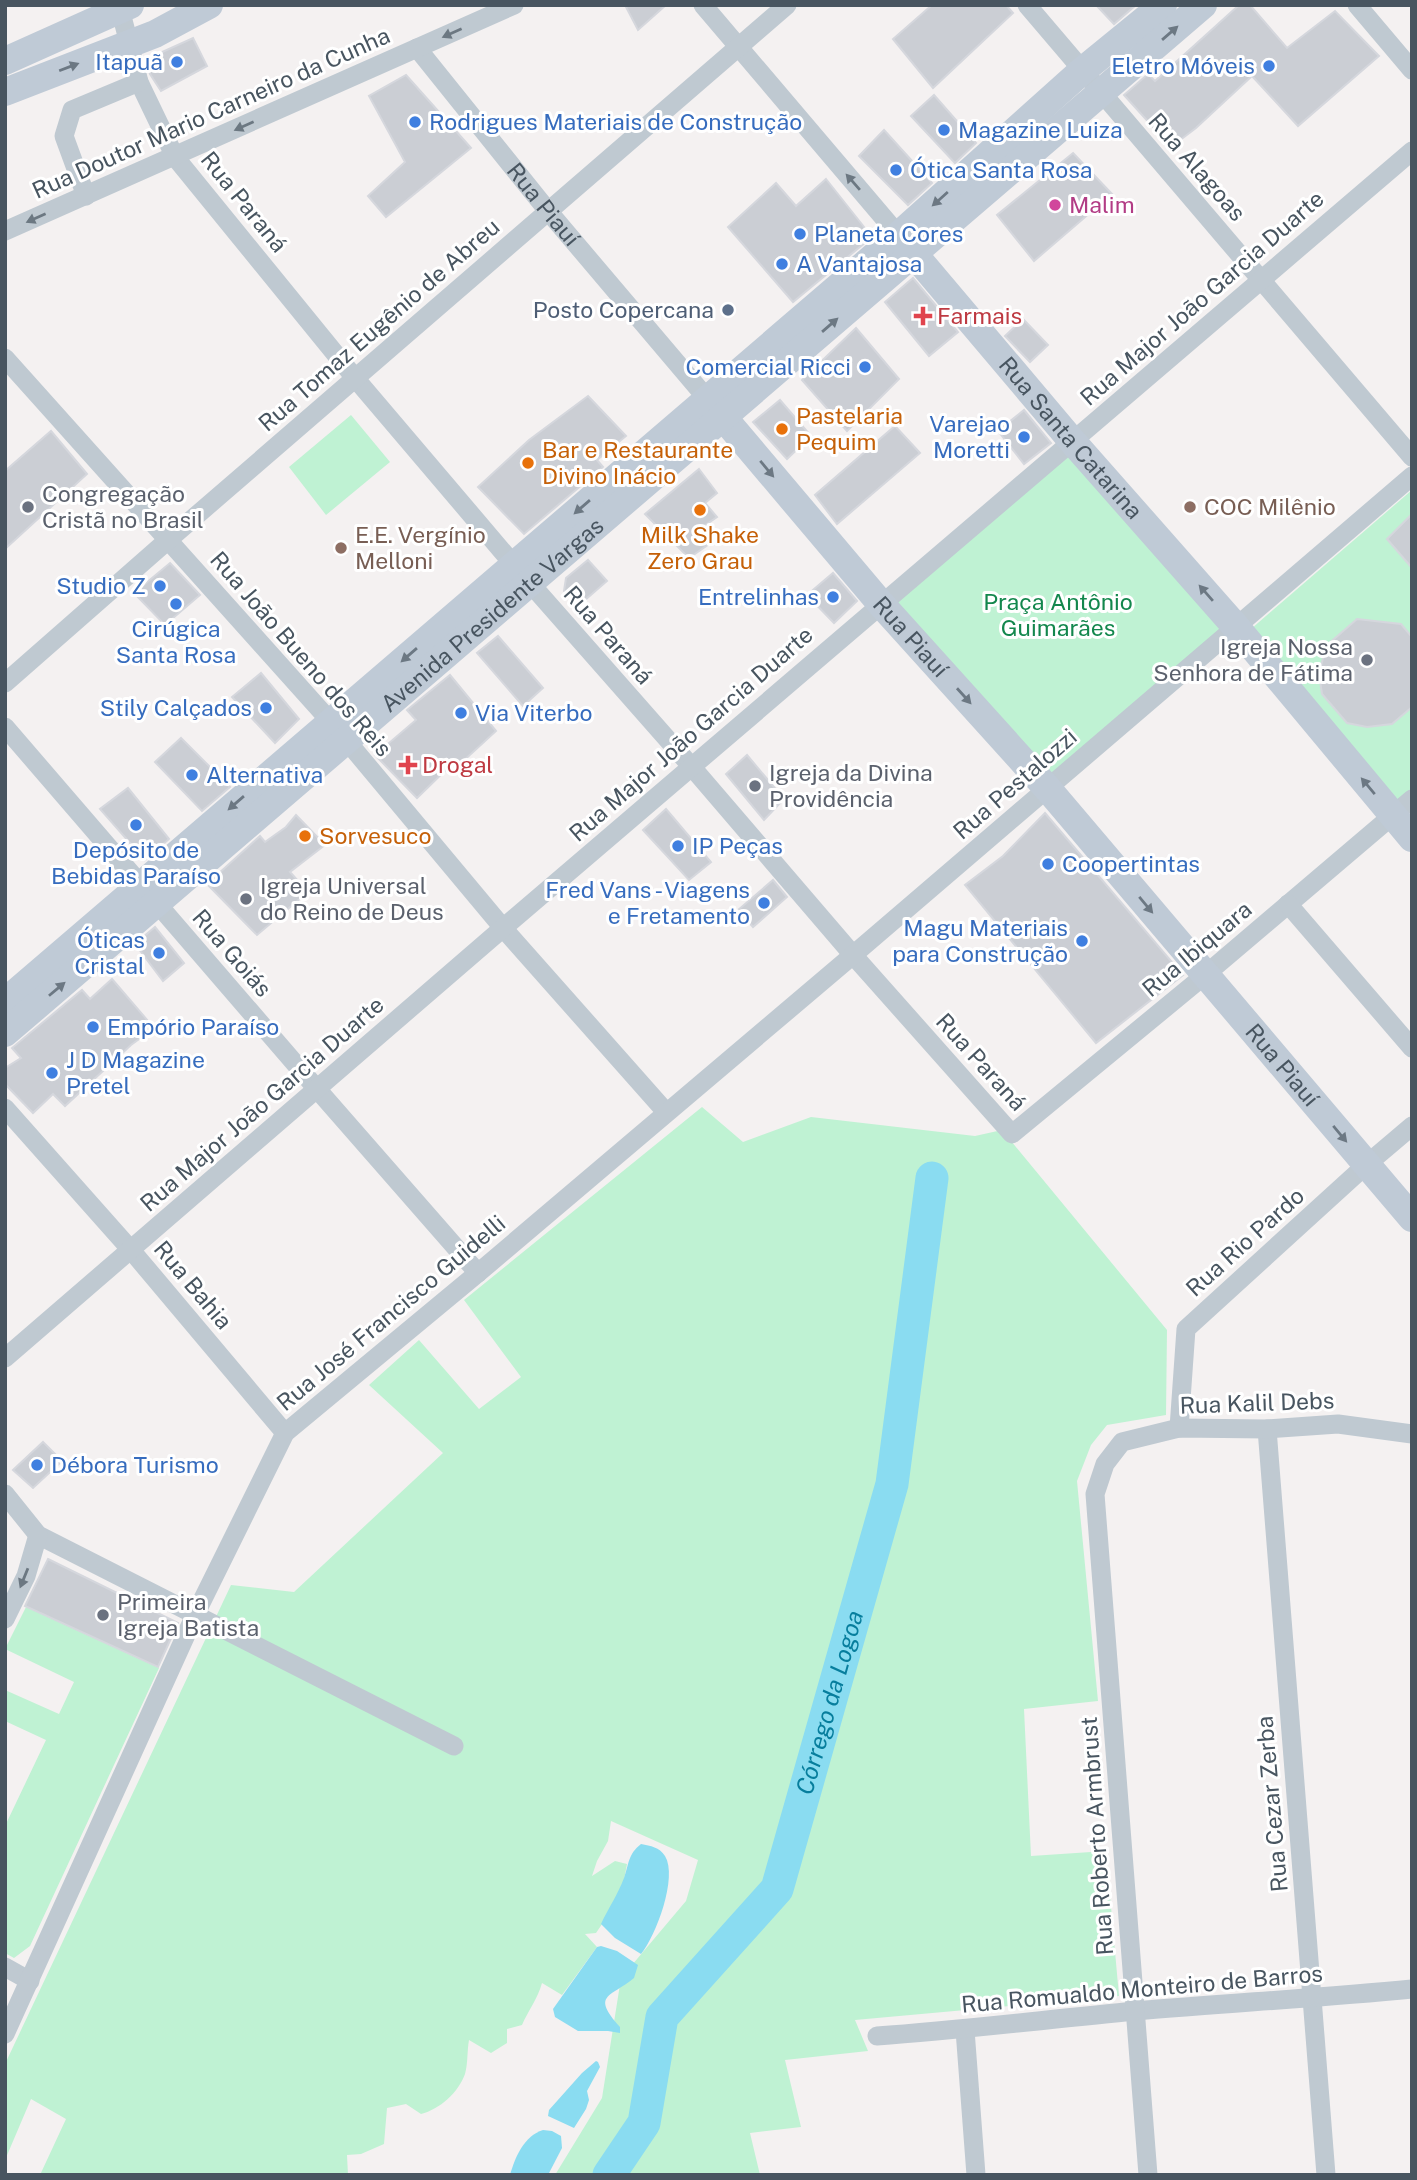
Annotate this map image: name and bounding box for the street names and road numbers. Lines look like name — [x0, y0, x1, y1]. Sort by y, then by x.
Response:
street label: Rua Doutor Mario Carneiro da Cunha — [28, 21, 394, 204]
street label: Rua Alagoas — [1143, 107, 1252, 226]
street label: Rua Paraná — [196, 146, 293, 257]
street label: Rua Piauí — [502, 157, 586, 251]
street label: Rua Major João Garcia Duarte — [1074, 185, 1329, 411]
street label: Rua Tomaz Eugênio de Abreu — [253, 213, 505, 437]
street label: Rua Santa Catarina — [994, 351, 1148, 524]
street label: Avenida Presidente Vargas — [375, 512, 609, 717]
street label: Rua João Bueno dos Reis — [205, 546, 398, 762]
street label: Rua Paraná — [558, 580, 658, 689]
street label: Rua Piauí — [868, 591, 955, 683]
street label: Rua Major João Garcia Duarte — [563, 621, 818, 847]
street label: Rua Pestalozzi — [947, 723, 1082, 845]
street label: Rua Ibiquara — [1137, 895, 1257, 1002]
street label: Rua Goiás — [187, 904, 278, 1002]
street label: Rua Major João Garcia Duarte — [134, 991, 389, 1217]
street label: Rua Paraná — [931, 1008, 1032, 1116]
street label: Rua Piauí — [1240, 1018, 1325, 1112]
street label: Rua Rio Pardo — [1180, 1182, 1309, 1302]
street label: Rua José Francisco Guidelli — [271, 1209, 510, 1416]
street label: Rua Bahia — [149, 1235, 238, 1334]
street label: Rua Kalil Debs — [1179, 1386, 1335, 1419]
street label: Rua Cezar Zerba — [1250, 1715, 1293, 1893]
street label: Rua Roberto Armbrust — [1075, 1716, 1118, 1956]
street label: Rua Romualdo Monteiro de Barros — [960, 1959, 1324, 2018]

